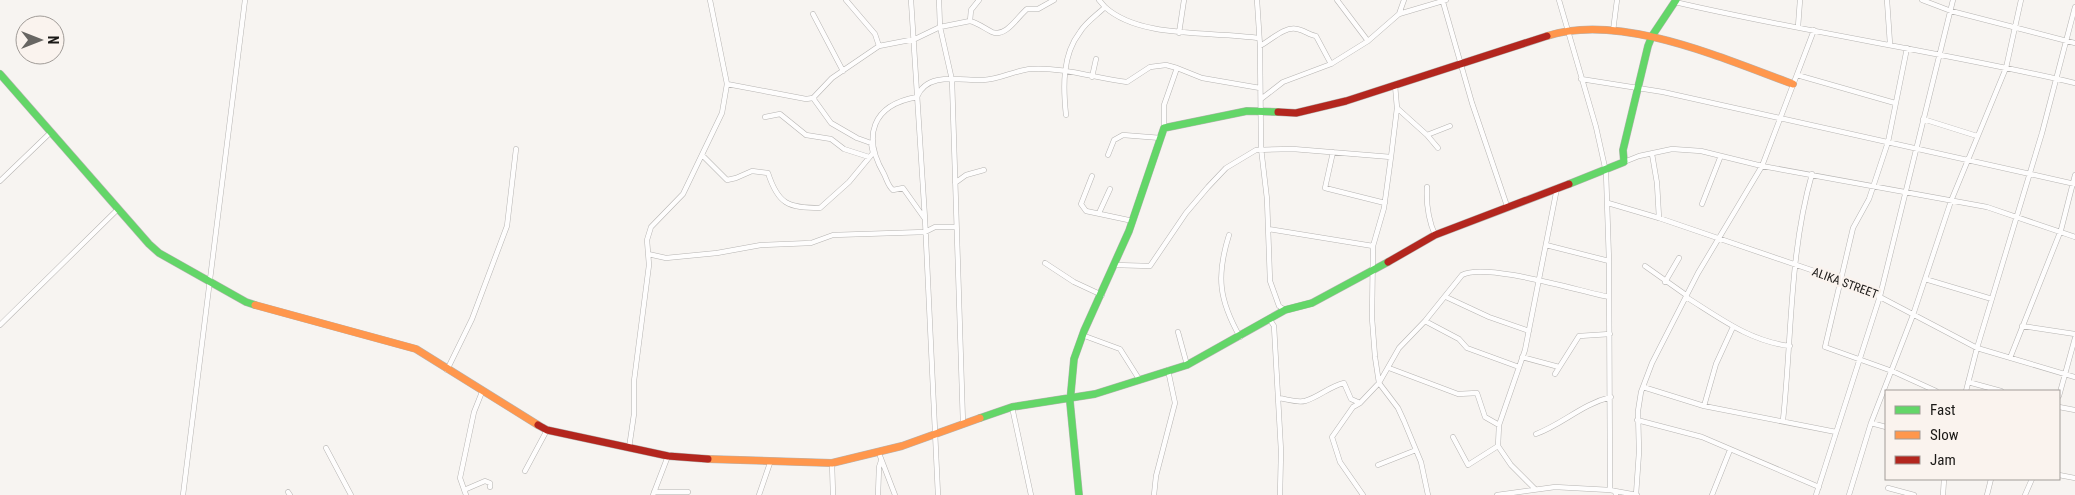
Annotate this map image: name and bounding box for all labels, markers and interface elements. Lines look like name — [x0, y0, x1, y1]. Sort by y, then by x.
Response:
north arrow — [15, 15, 65, 65]
text: N — [45, 36, 61, 44]
street label: ALIKA STREET — [1810, 265, 1880, 301]
legend — [1885, 390, 2060, 480]
text: Fast — [1930, 401, 1955, 419]
text: Slow — [1930, 426, 1959, 444]
text: Jam — [1930, 451, 1956, 469]

